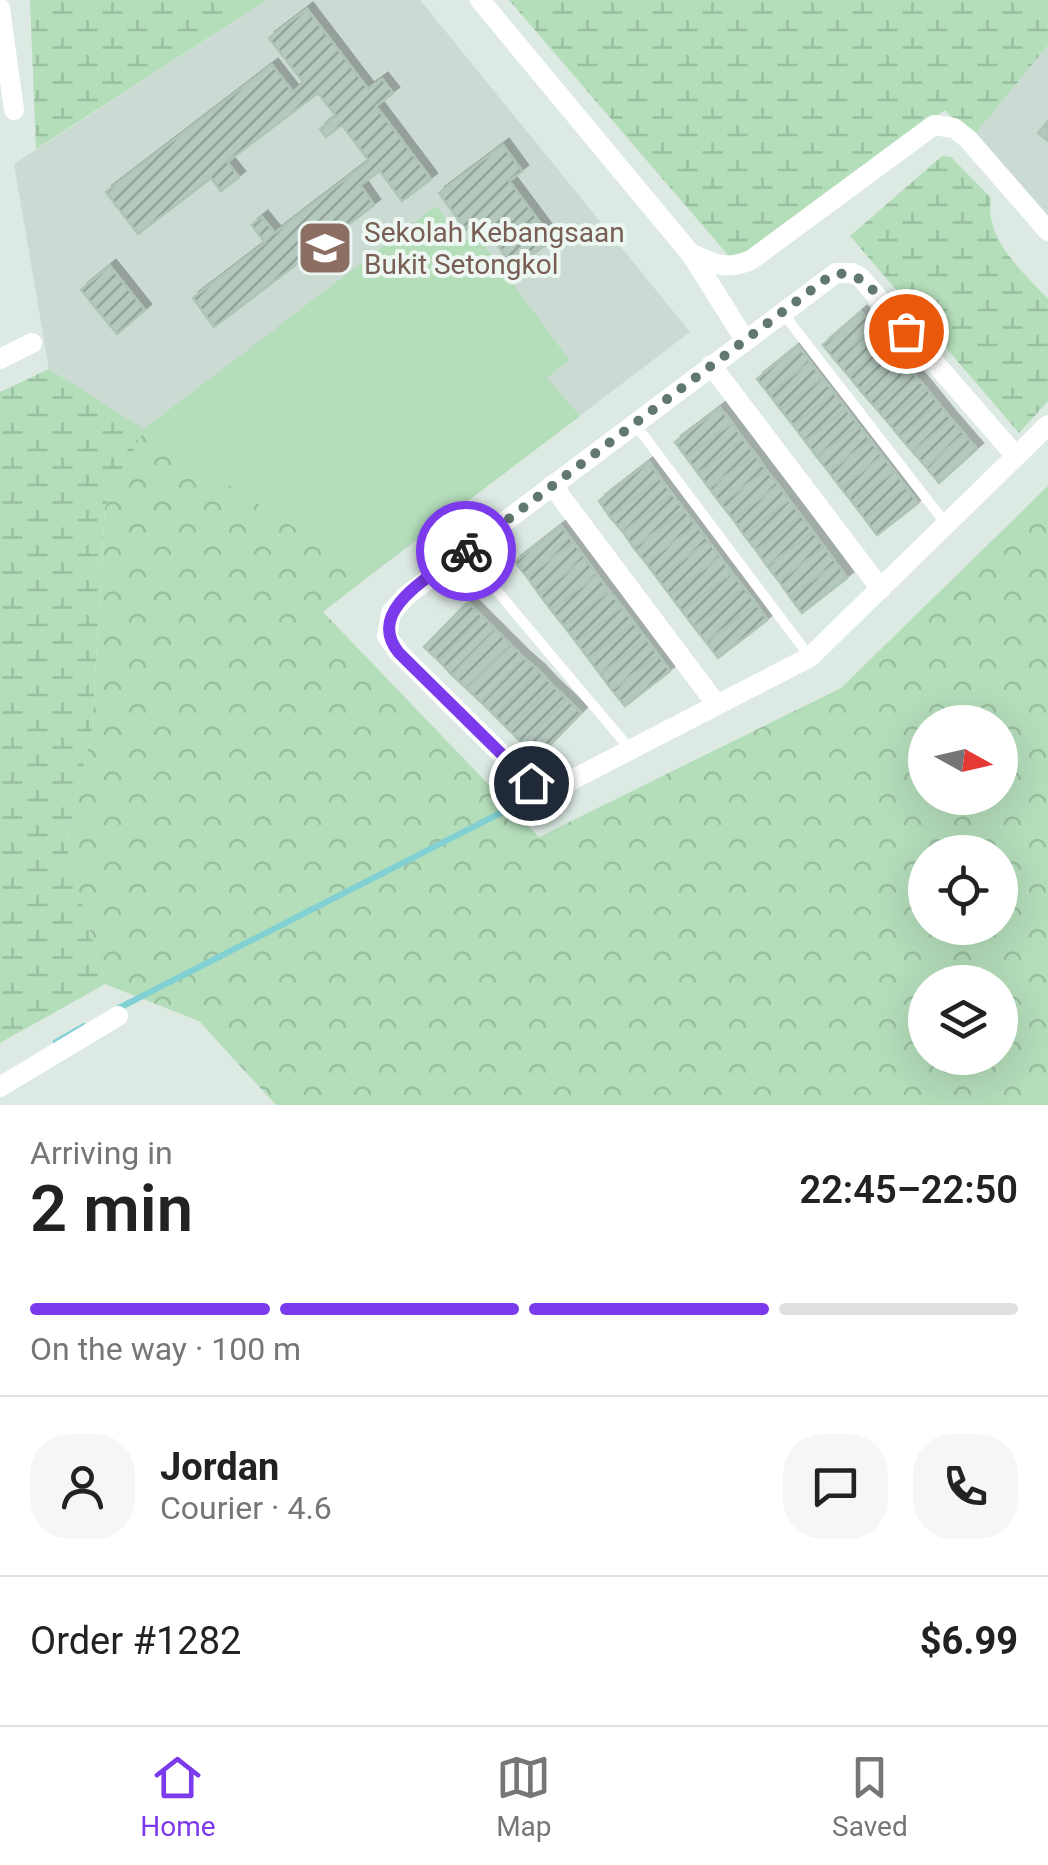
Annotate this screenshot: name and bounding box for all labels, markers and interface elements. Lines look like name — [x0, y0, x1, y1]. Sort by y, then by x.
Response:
place label: Sekolah Kebangsaan Bukit Setongkol — [364, 216, 625, 281]
school or university icon: Sekolah Kebangsaan Bukit Setongkol — [295, 218, 355, 278]
pin — [864, 289, 949, 374]
icon: bag — [879, 304, 934, 359]
courier — [416, 501, 516, 601]
icon: bike — [439, 524, 494, 579]
north arrow — [908, 705, 1018, 815]
map controls — [908, 705, 1018, 1075]
pin — [489, 741, 574, 826]
icon: home — [504, 756, 559, 811]
button: locate — [908, 835, 1018, 945]
button: layers — [908, 965, 1018, 1075]
text: Arriving in — [30, 1134, 173, 1172]
text: 22:45–22:50 — [799, 1168, 1018, 1212]
text: 2 min — [30, 1171, 193, 1247]
text: On the way · 100 m — [30, 1330, 301, 1368]
button: person — [30, 1434, 135, 1539]
button: chat — [783, 1434, 888, 1539]
button: phone — [913, 1434, 1018, 1539]
text: Jordan — [160, 1445, 279, 1489]
text: Courier · 4.6 — [160, 1489, 332, 1527]
text: Order #1282 — [30, 1619, 241, 1663]
text: $6.99 — [920, 1619, 1018, 1663]
tab: Home — [140, 1750, 216, 1843]
tab: Map — [496, 1750, 552, 1843]
tab: Saved — [832, 1750, 908, 1843]

